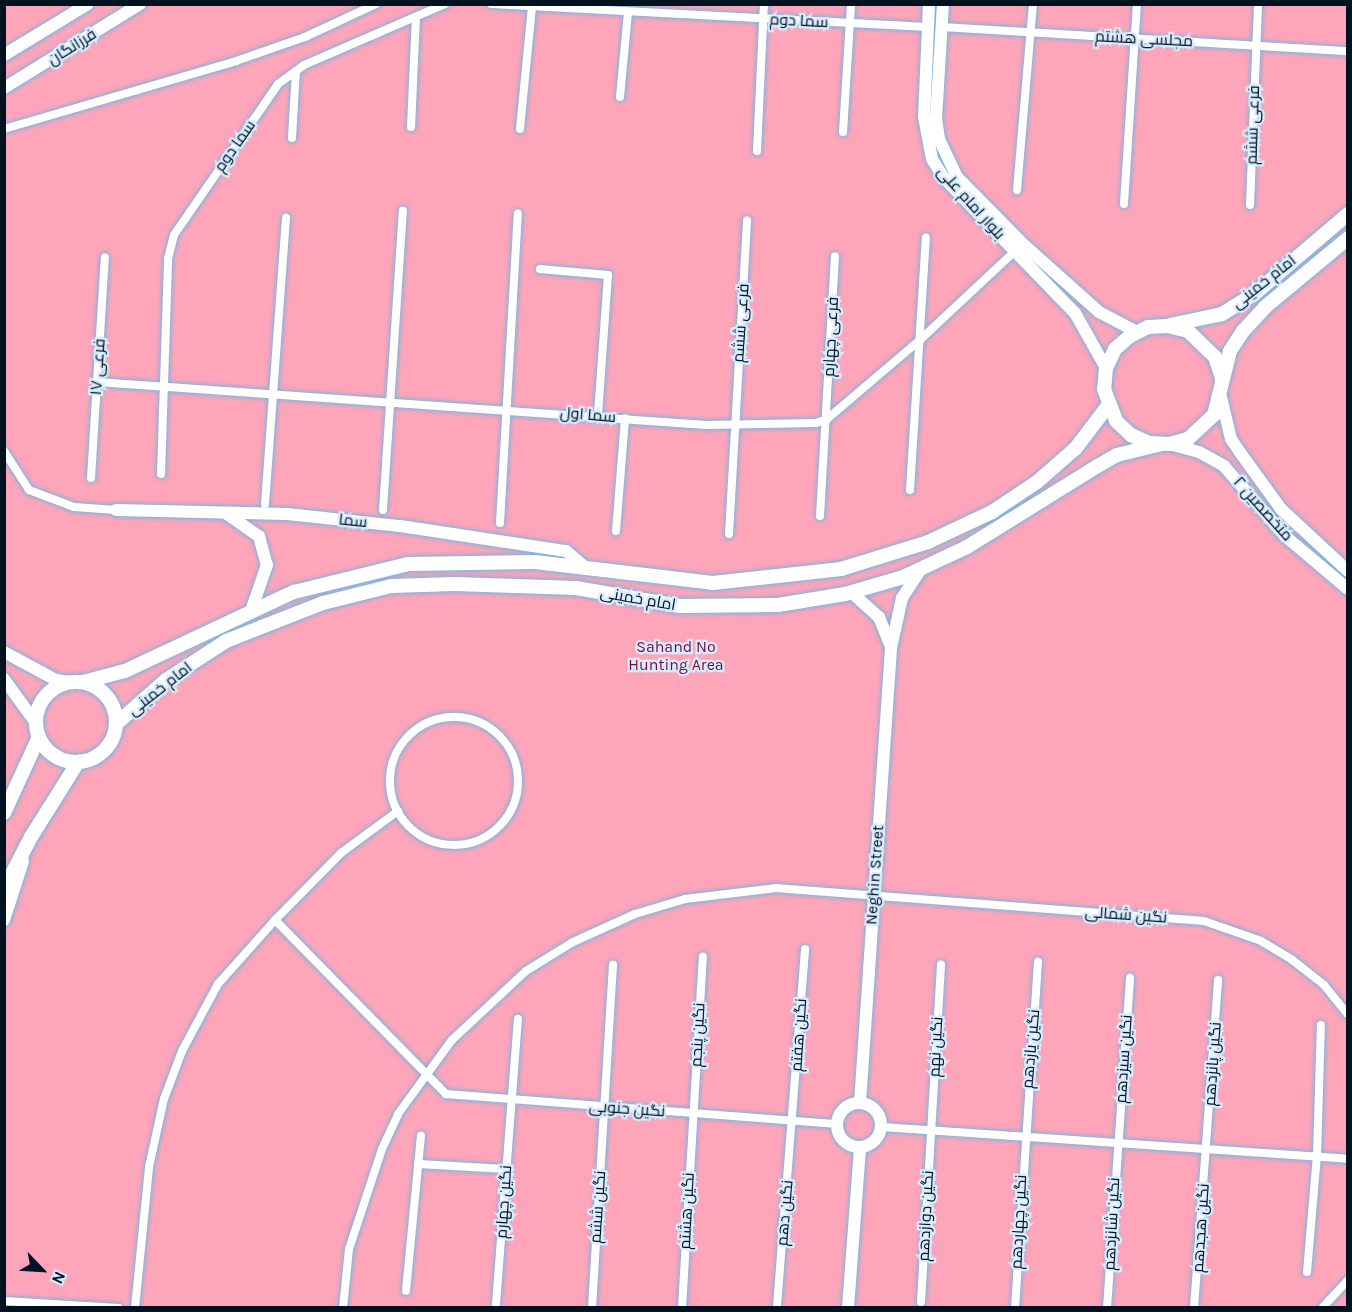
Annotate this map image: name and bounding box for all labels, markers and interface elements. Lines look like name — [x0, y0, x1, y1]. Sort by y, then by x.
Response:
street label: سما دوم — [769, 10, 829, 32]
street label: فرزانگان — [44, 25, 100, 69]
street label: مجلسی هشتم — [1094, 27, 1194, 51]
street label: فرعی ششم — [1242, 85, 1264, 165]
street label: سما دوم — [210, 116, 260, 176]
street label: بلوار امام علی — [933, 162, 1009, 244]
street label: امام خمینی — [1228, 251, 1300, 313]
street label: فرعی ششم — [729, 283, 753, 363]
street label: فرعی چهارم — [819, 296, 843, 378]
street label: فرعی ۱۷ — [86, 338, 110, 396]
street label: سما اول — [559, 403, 617, 427]
street label: متخصصین ۲ — [1229, 473, 1297, 545]
street label: سما — [338, 510, 368, 532]
street label: امام خمینی — [599, 583, 677, 615]
park label: Sahand No Hunting Area — [628, 637, 724, 675]
street label: امام خمینی — [124, 658, 196, 720]
street label: Neghin Street — [862, 824, 888, 926]
street label: نگین شمالی — [1084, 903, 1168, 927]
street label: نگین هفتم — [787, 998, 811, 1072]
street label: نگین پنجم — [687, 1002, 709, 1068]
street label: نگین یازدهم — [1018, 1009, 1044, 1089]
street label: نگین سیزدهم — [1111, 1014, 1137, 1104]
street label: نگین نهم — [925, 1016, 947, 1078]
street label: نگین پانزدهم — [1200, 1021, 1226, 1107]
street label: نگین جنوبی — [588, 1097, 666, 1121]
street label: نگین چهارم — [492, 1165, 516, 1239]
street label: نگین ششم — [586, 1170, 610, 1244]
street label: نگین دوازدهم — [914, 1170, 938, 1262]
street label: نگین هشتم — [675, 1172, 699, 1250]
street label: نگین چهاردهم — [1007, 1174, 1031, 1270]
street label: نگین شانزدهم — [1100, 1177, 1124, 1271]
street label: نگین دهم — [773, 1179, 797, 1247]
street label: نگین هجدهم — [1188, 1183, 1214, 1273]
north arrow — [12, 1240, 72, 1300]
text: N — [48, 1269, 70, 1287]

